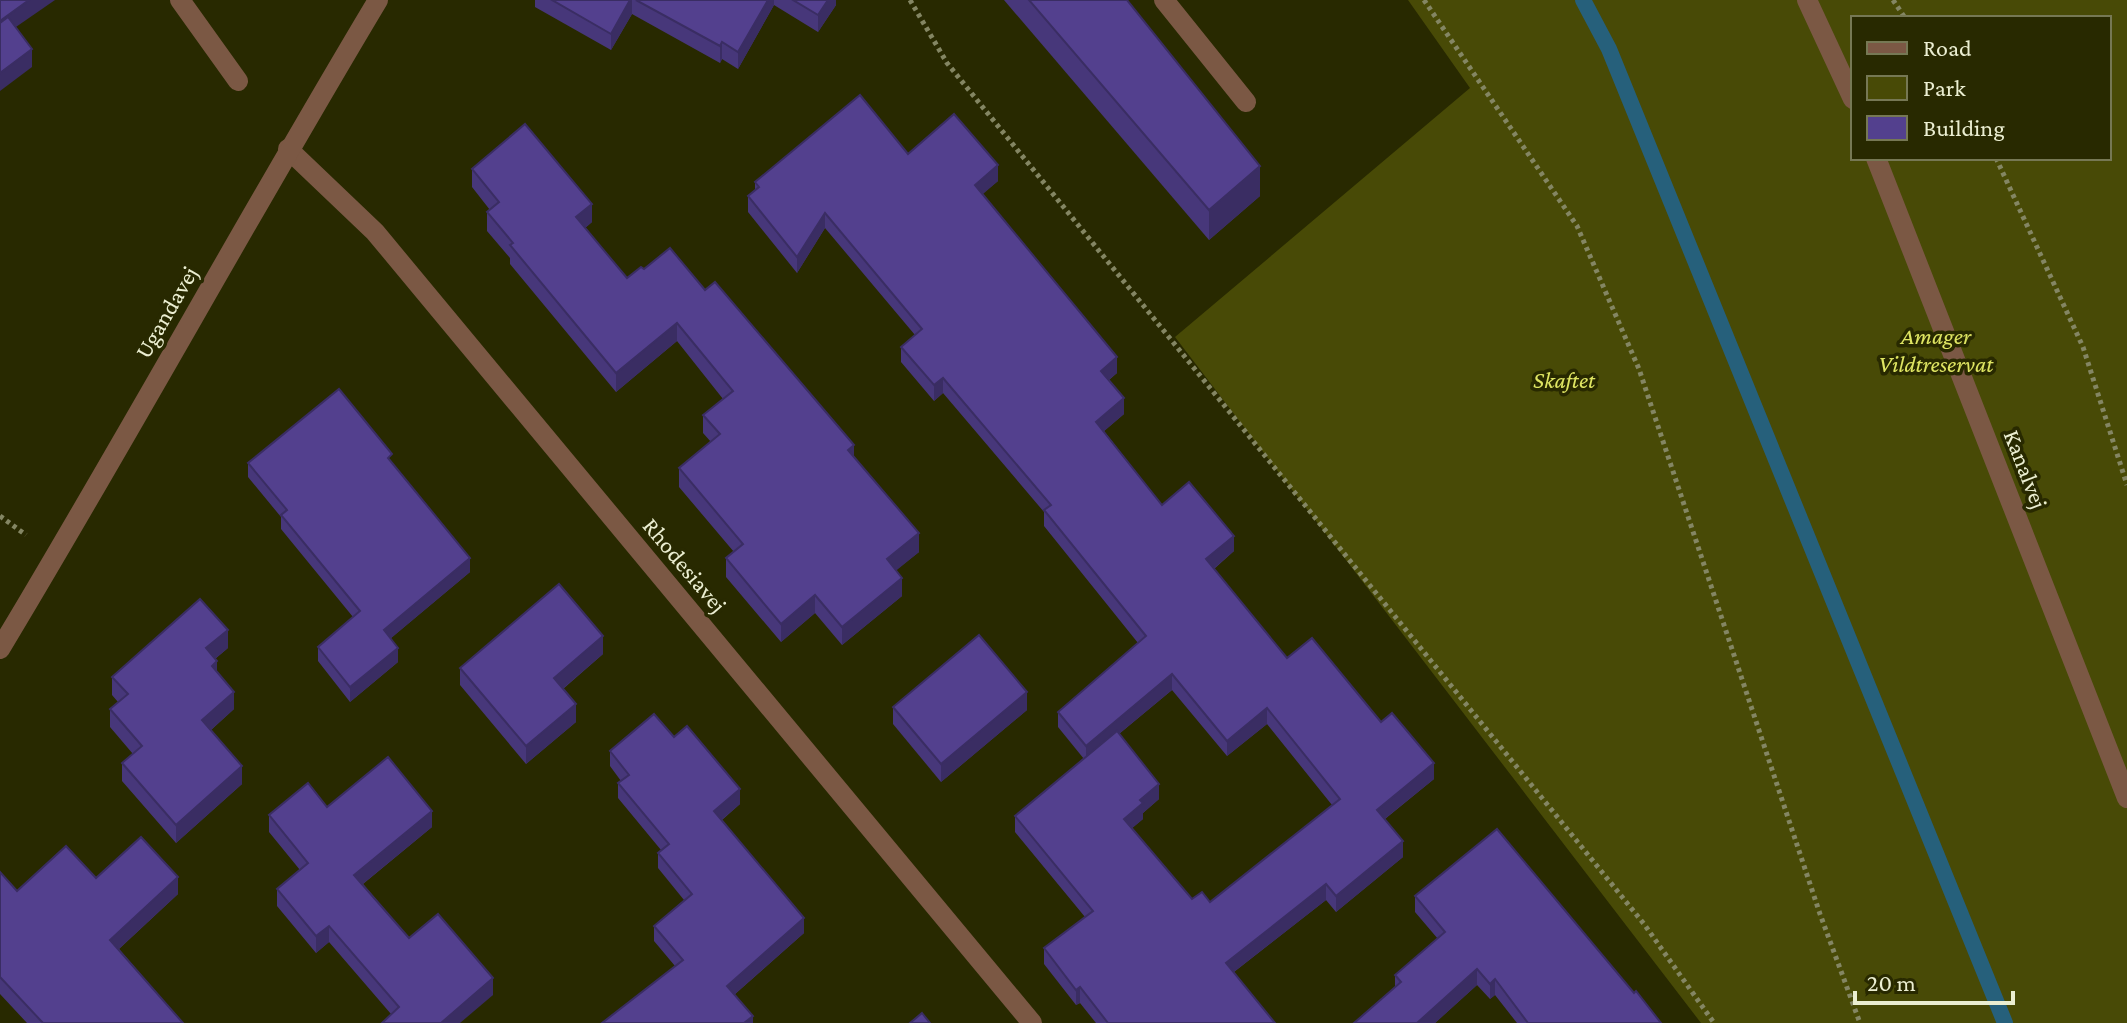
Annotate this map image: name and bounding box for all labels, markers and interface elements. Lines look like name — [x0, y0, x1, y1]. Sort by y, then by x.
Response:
legend — [1851, 16, 2111, 160]
text: Road — [1923, 34, 1972, 61]
text: Park — [1923, 74, 1966, 101]
text: Building — [1923, 114, 2005, 141]
street label: Ugandavej — [129, 261, 203, 363]
park label: Amager Vildtreservat — [1879, 322, 1994, 377]
park label: Skaftet — [1533, 366, 1596, 393]
street label: Kanalvej — [1999, 426, 2053, 512]
street label: Rhodesiavej — [638, 512, 732, 618]
scale bar — [1855, 955, 2013, 1005]
text: 20 m — [1867, 969, 1916, 996]

